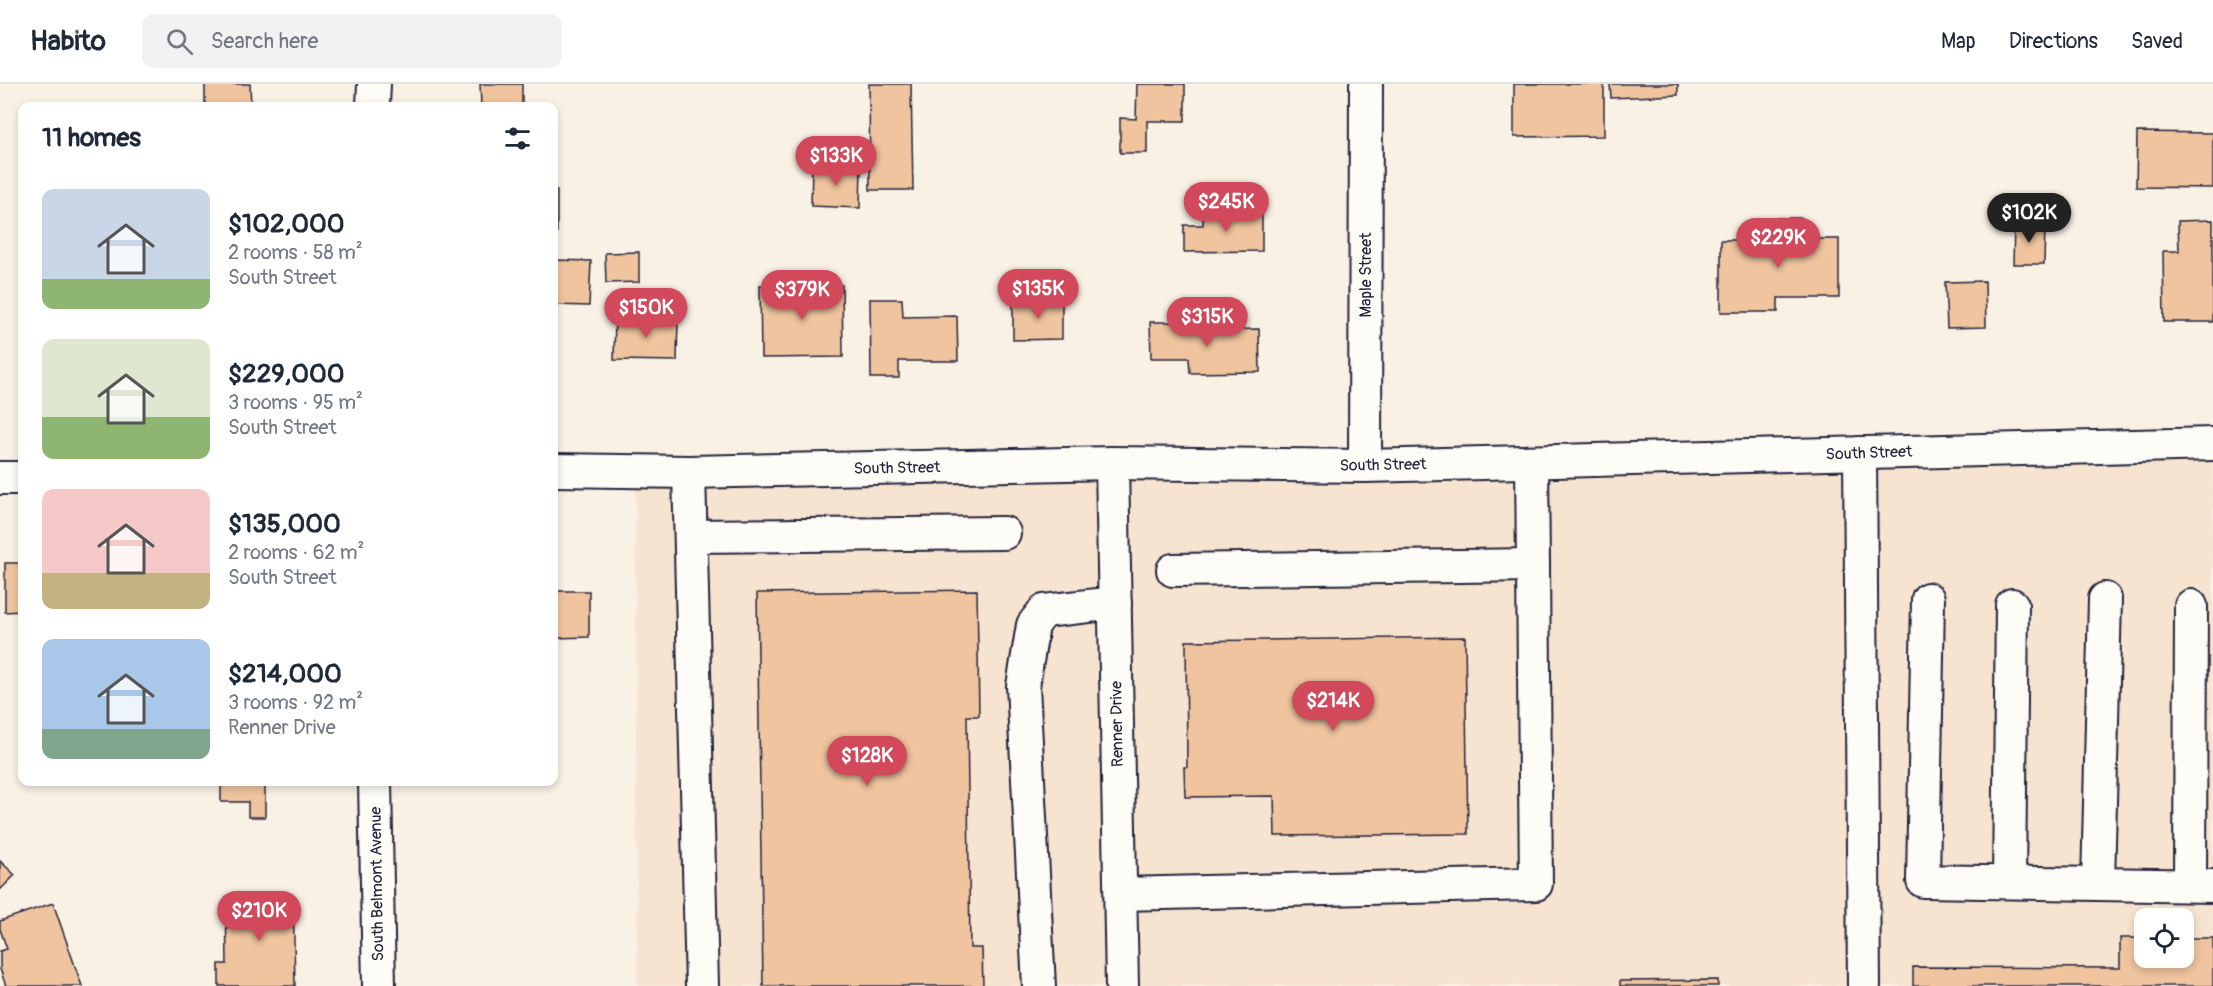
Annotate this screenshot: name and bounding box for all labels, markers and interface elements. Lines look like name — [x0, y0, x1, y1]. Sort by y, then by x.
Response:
search box — [142, 14, 562, 68]
text: Habito — [30, 24, 106, 59]
icon: search — [163, 25, 196, 58]
text: Search here — [211, 27, 318, 55]
text: Map — [1941, 28, 1976, 55]
text: Directions — [2009, 28, 2098, 55]
text: Saved — [2131, 28, 2183, 55]
text: 11 homes — [42, 122, 141, 154]
icon: filters — [501, 122, 534, 155]
pin: $133K — [794, 136, 878, 187]
text: $133K — [809, 143, 863, 168]
pin: $245K — [1184, 182, 1268, 233]
text: $245K — [1198, 189, 1254, 214]
pin: $102K — [1987, 193, 2071, 244]
text: $102K — [2001, 200, 2057, 225]
text: $102,000 — [228, 208, 344, 240]
icon: home — [90, 213, 162, 285]
pin: $229K — [1736, 218, 1820, 269]
text: $229K — [1750, 225, 1806, 250]
street label: Maple Street — [1356, 232, 1376, 318]
text: 2 rooms · 58 m² — [228, 240, 363, 265]
text: South Street — [228, 265, 336, 290]
pin: $135K — [996, 269, 1080, 320]
pin: $379K — [760, 270, 844, 321]
text: $135K — [1012, 276, 1064, 301]
text: $379K — [775, 277, 829, 302]
pin: $150K — [604, 288, 688, 339]
text: $150K — [618, 295, 674, 320]
pin: $315K — [1165, 297, 1249, 348]
text: $315K — [1181, 304, 1233, 329]
text: $229,000 — [228, 358, 344, 390]
icon: home — [90, 363, 162, 435]
text: 3 rooms · 95 m² — [228, 390, 363, 415]
text: South Street — [228, 415, 336, 440]
street label: South Street — [1825, 441, 1913, 465]
street label: South Street — [1339, 454, 1427, 476]
street label: South Street — [853, 457, 941, 479]
text: $135,000 — [228, 508, 341, 540]
icon: home — [90, 513, 162, 585]
text: 2 rooms · 62 m² — [228, 540, 364, 565]
text: South Street — [228, 565, 336, 590]
text: $214,000 — [228, 658, 342, 690]
icon: home — [90, 663, 162, 735]
street label: Renner Drive — [1106, 681, 1128, 767]
pin: $214K — [1291, 681, 1375, 732]
text: $214K — [1306, 688, 1360, 713]
text: 3 rooms · 92 m² — [228, 690, 363, 715]
text: Renner Drive — [228, 715, 336, 740]
pin: $128K — [825, 736, 909, 787]
text: $128K — [841, 743, 893, 768]
street label: South Belmont Avenue — [366, 806, 388, 962]
pin: $210K — [217, 891, 301, 942]
text: $210K — [231, 898, 287, 923]
map controls — [2134, 908, 2194, 968]
button: locate — [2134, 908, 2194, 968]

